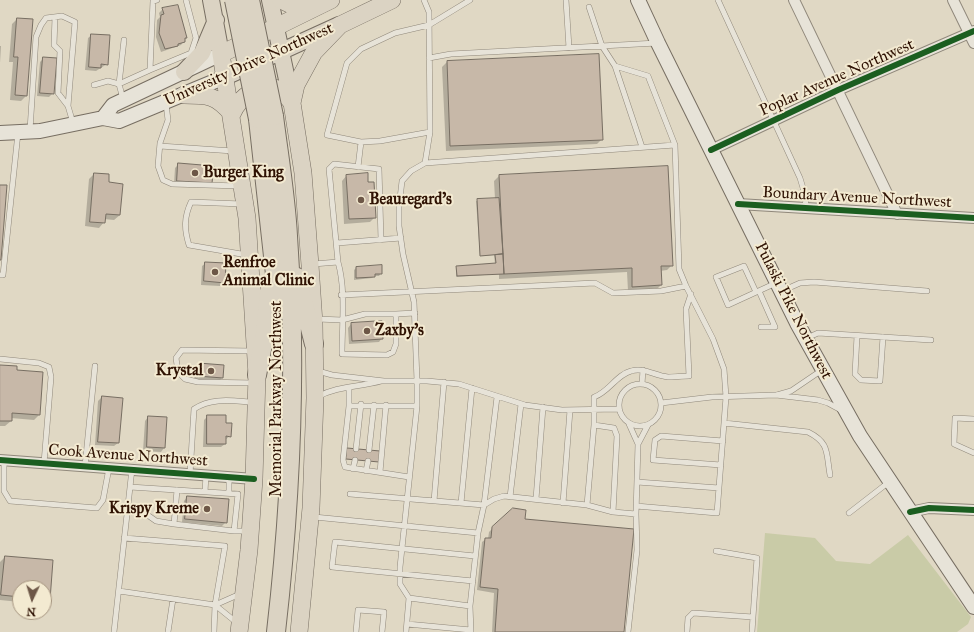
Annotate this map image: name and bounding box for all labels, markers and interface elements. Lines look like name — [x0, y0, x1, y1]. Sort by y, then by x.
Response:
street label: University Drive Northwest — [162, 19, 336, 111]
street label: Poplar Avenue Northwest — [757, 35, 917, 121]
place label: Burger King — [203, 163, 284, 183]
marker: Burger King — [190, 168, 200, 178]
street label: Boundary Avenue Northwest — [762, 183, 952, 213]
place label: Beauregard's — [369, 190, 452, 210]
marker: Beauregard's — [356, 195, 366, 205]
street label: Pulaski Pike Northwest — [750, 239, 836, 383]
place label: Renfroe Animal Clinic — [223, 253, 314, 291]
marker: Renfroe Animal Clinic — [210, 267, 220, 277]
street label: Memorial Parkway Northwest — [267, 301, 287, 497]
place label: Zaxby's — [375, 321, 424, 341]
marker: Zaxby's — [362, 326, 372, 336]
place label: Krystal — [156, 361, 203, 381]
marker: Krystal — [206, 366, 216, 376]
street label: Cook Avenue Northwest — [48, 441, 208, 471]
place label: Krispy Kreme — [109, 499, 199, 519]
marker: Krispy Kreme — [202, 504, 212, 514]
north arrow — [12, 580, 52, 620]
text: N — [26, 605, 36, 618]

